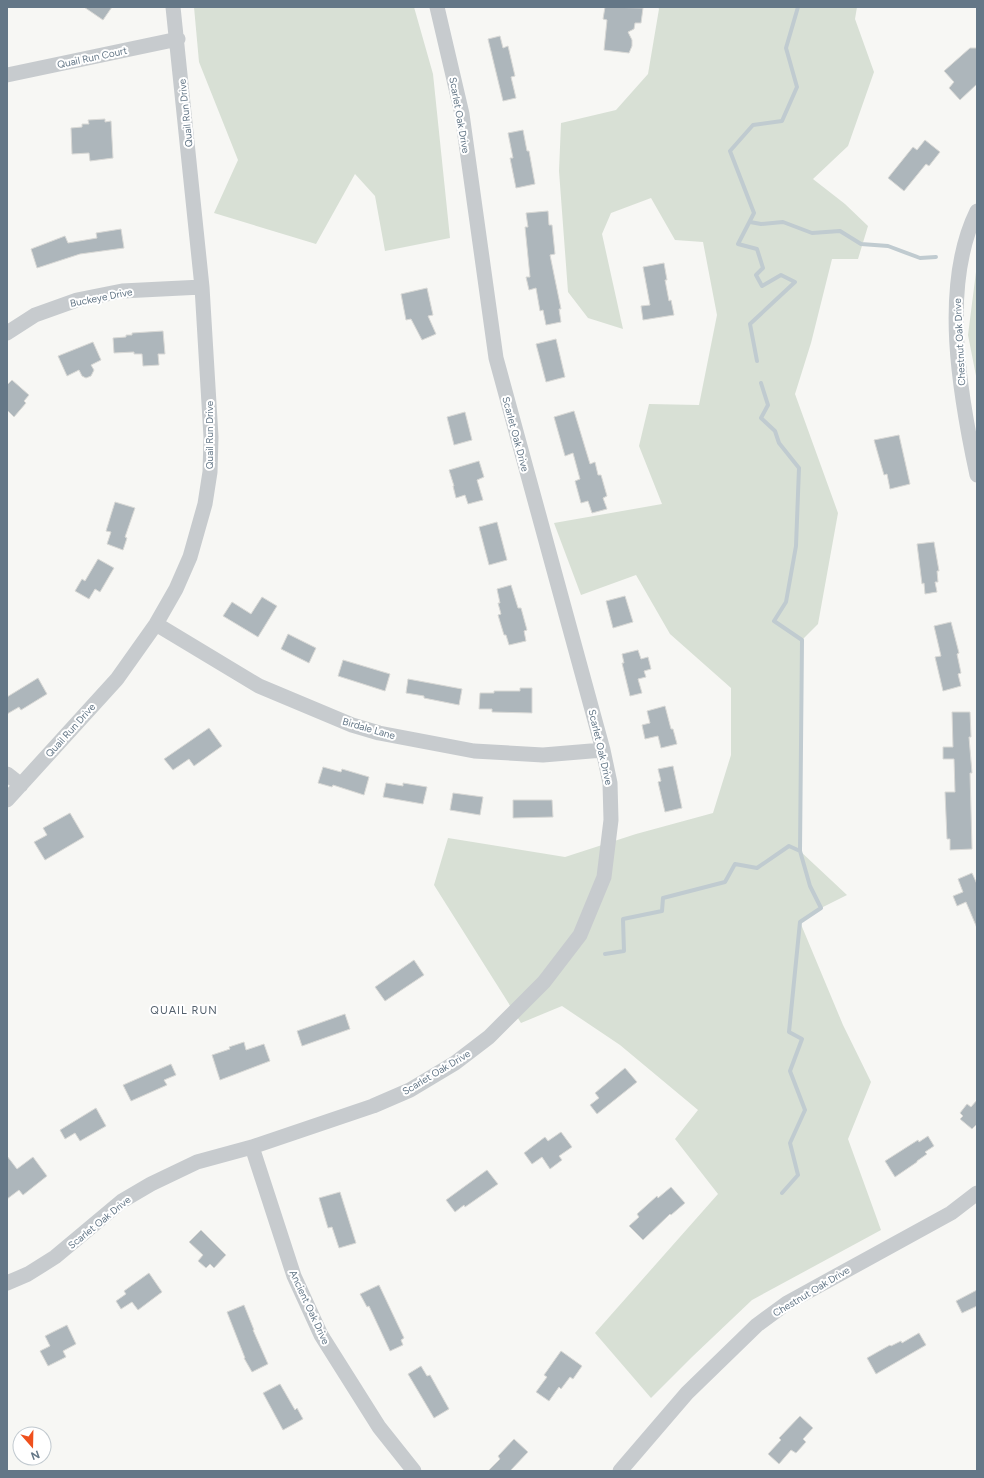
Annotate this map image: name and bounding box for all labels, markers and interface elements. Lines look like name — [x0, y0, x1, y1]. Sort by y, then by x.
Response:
street label: Quail Run Court — [56, 44, 128, 71]
street label: Scarlet Oak Drive — [446, 76, 473, 155]
street label: Quail Run Drive — [175, 78, 196, 148]
street label: Buckeye Drive — [69, 285, 134, 310]
street label: Chestnut Oak Drive — [951, 297, 968, 386]
street label: Scarlet Oak Drive — [499, 395, 532, 474]
street label: Quail Run Drive — [203, 400, 216, 469]
street label: Quail Run Drive — [43, 700, 98, 760]
street label: Scarlet Oak Drive — [585, 708, 616, 787]
street label: Birdale Lane — [341, 715, 397, 742]
district label: QUAIL RUN — [150, 1004, 218, 1017]
street label: Scarlet Oak Drive — [400, 1047, 473, 1098]
street label: Scarlet Oak Drive — [65, 1193, 134, 1252]
street label: Chestnut Oak Drive — [770, 1263, 853, 1320]
street label: Ancient Oak Drive — [287, 1268, 333, 1347]
north arrow — [12, 1426, 52, 1466]
text: N — [29, 1447, 41, 1462]

